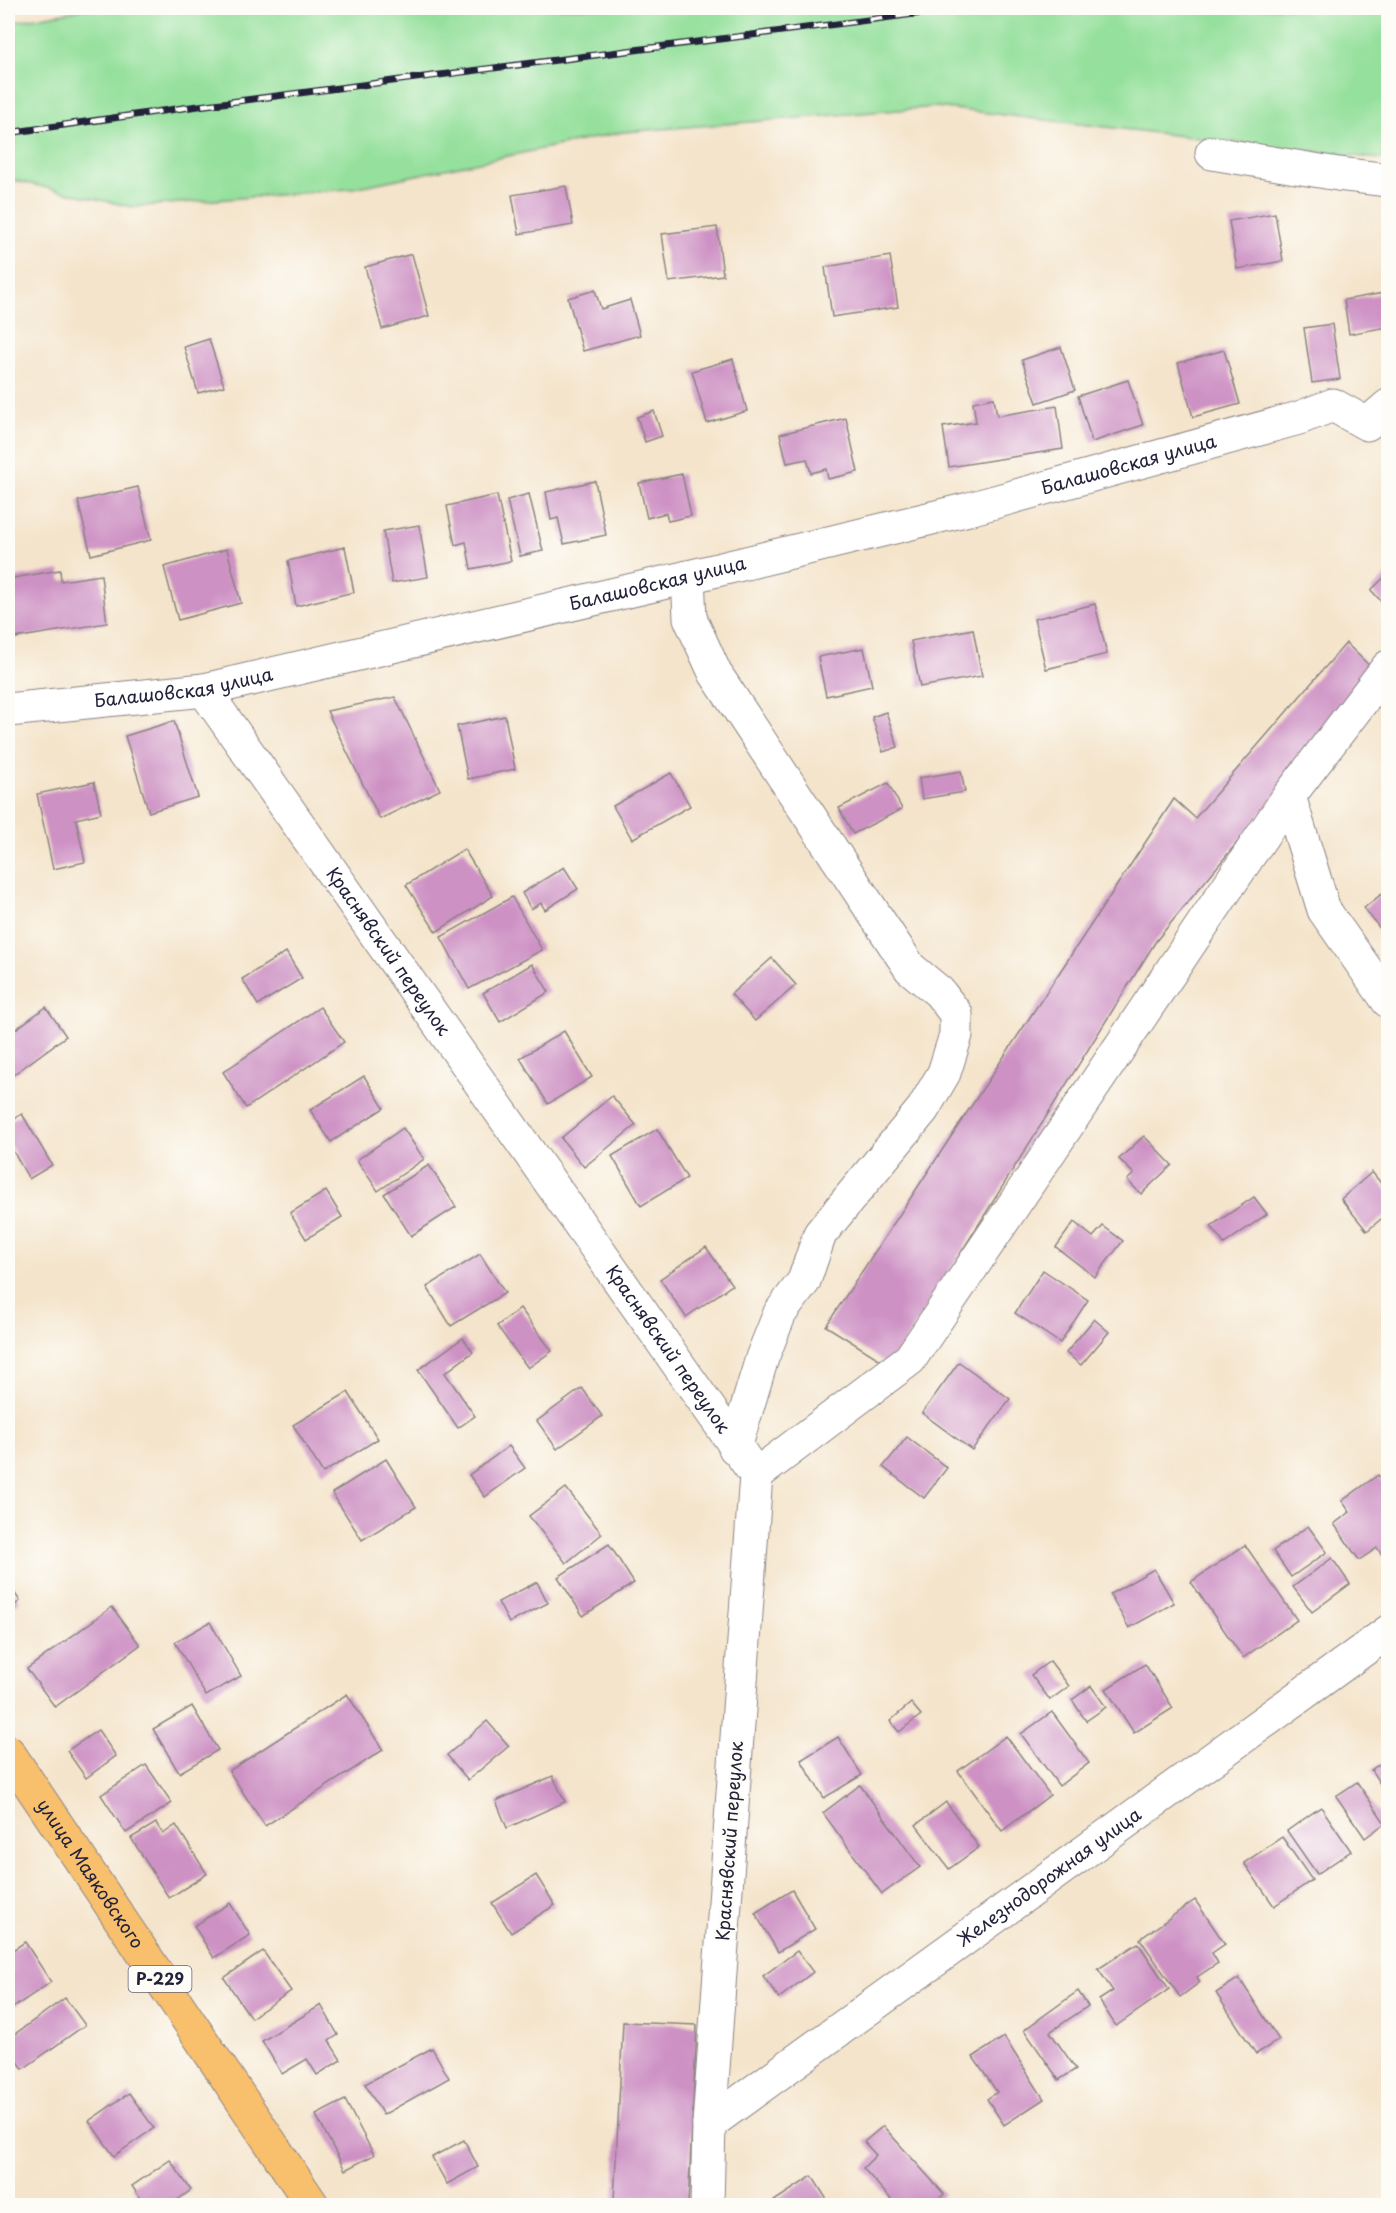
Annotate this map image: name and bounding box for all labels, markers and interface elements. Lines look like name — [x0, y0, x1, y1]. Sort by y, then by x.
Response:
street label: Балашовская улица — [1038, 426, 1220, 500]
street label: Балашовская улица — [566, 548, 749, 616]
street label: Балашовская улица — [93, 659, 276, 713]
street label: Краснявский переулок — [321, 861, 458, 1041]
street label: Краснявский переулок — [600, 1259, 738, 1438]
street label: Краснявский переулок — [708, 1740, 749, 1942]
street label: улица Маяковского — [31, 1793, 151, 1954]
street label: Железнодорожная улица — [950, 1800, 1147, 1952]
road number: Р-229 — [128, 1966, 192, 1992]

